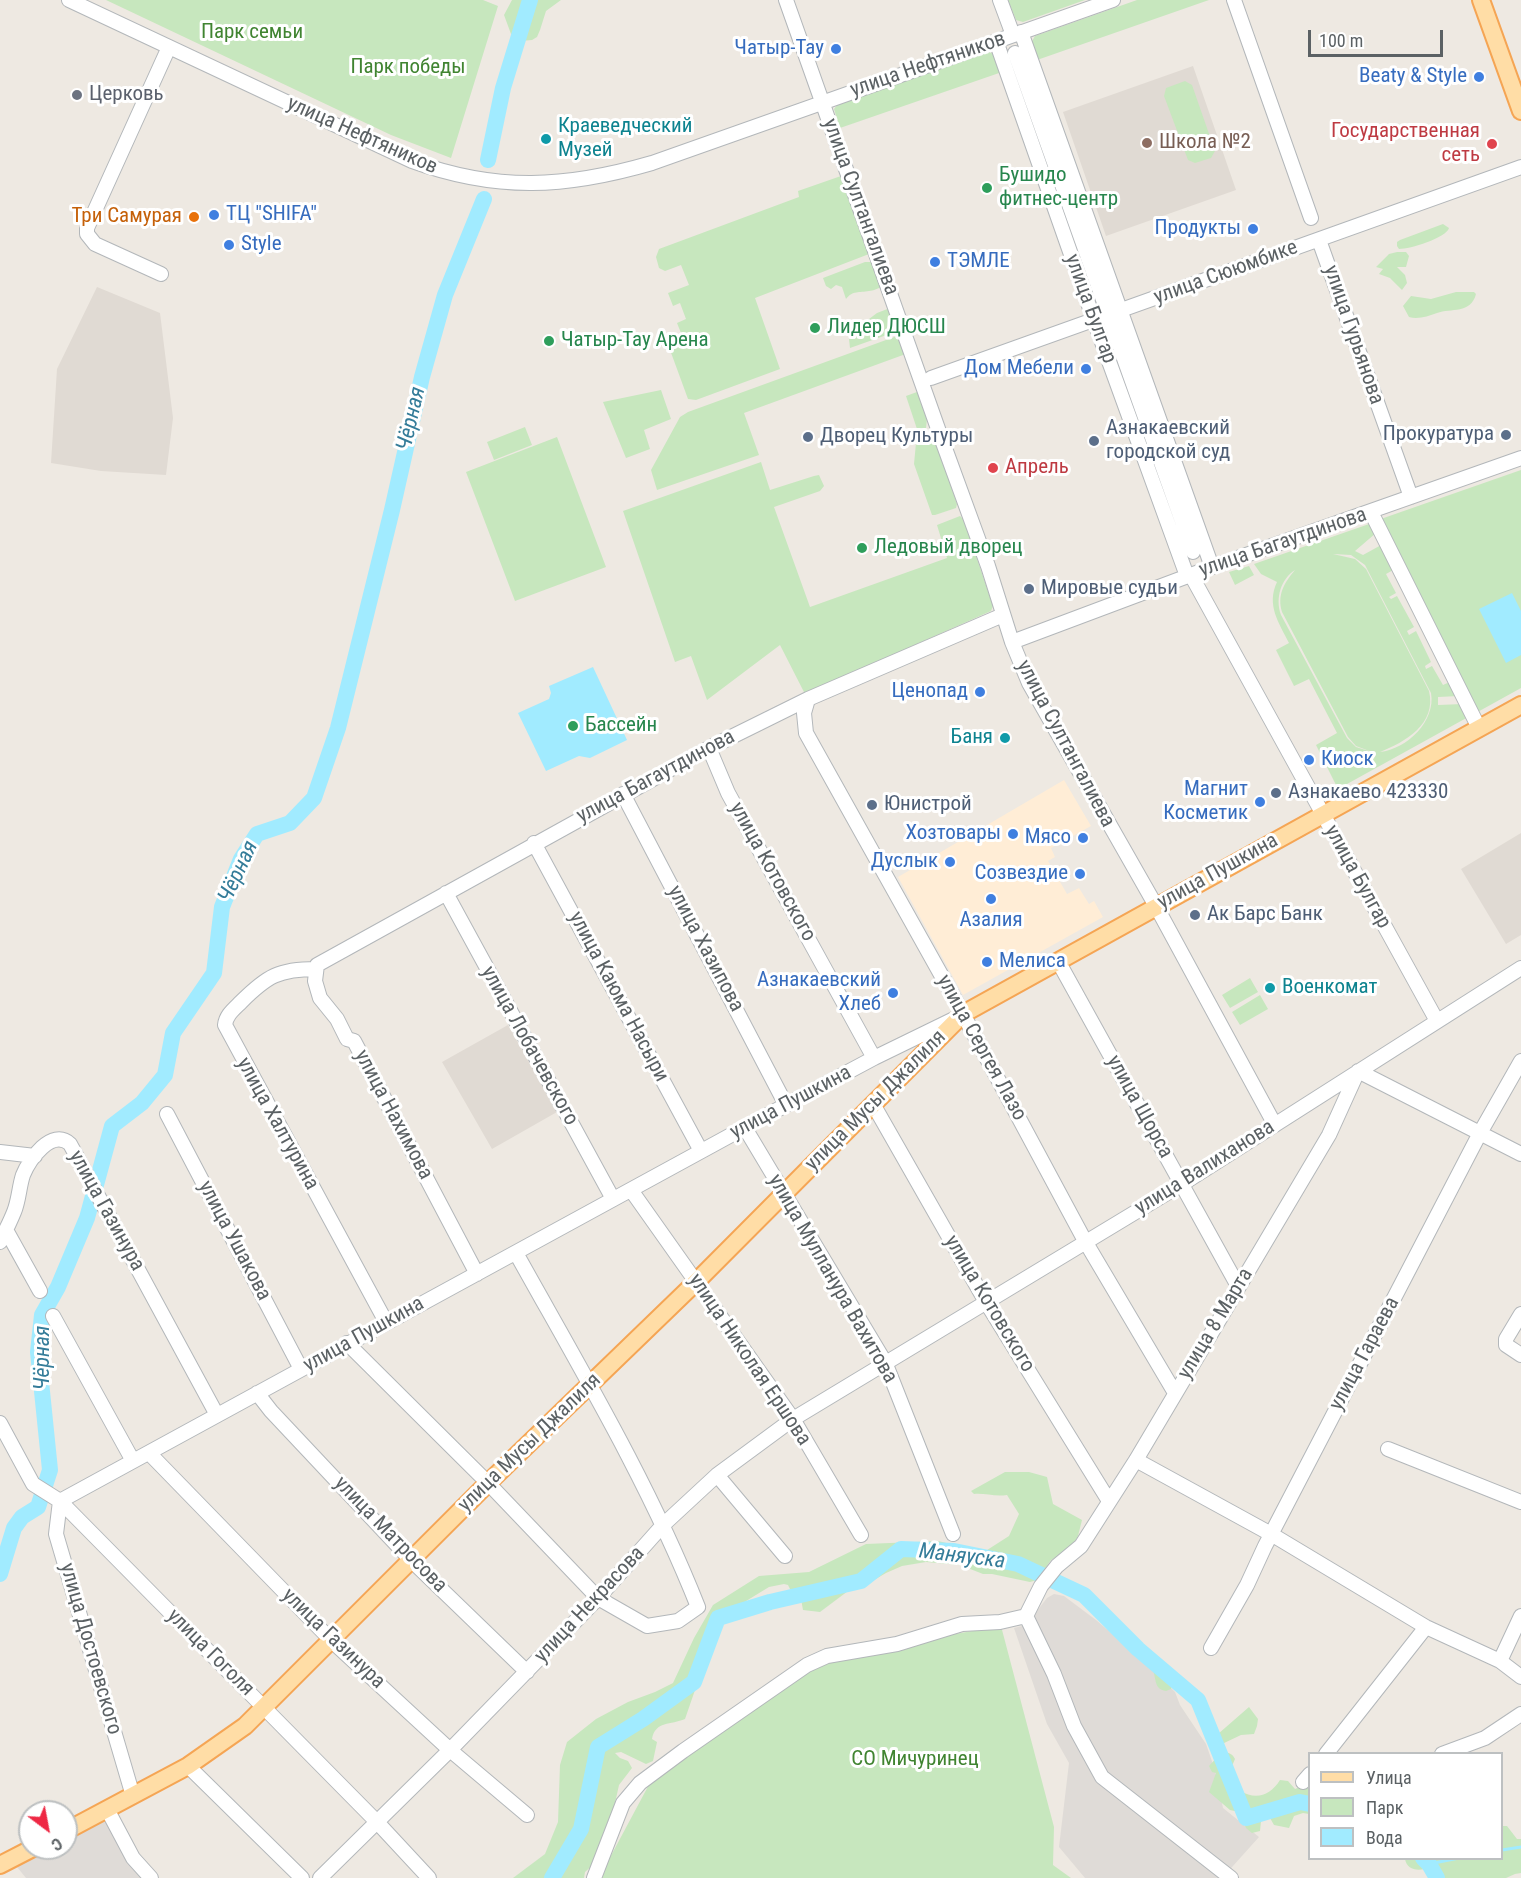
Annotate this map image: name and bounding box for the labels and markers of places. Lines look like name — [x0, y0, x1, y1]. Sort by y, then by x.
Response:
place label: Чатыр-Тау — [734, 36, 824, 62]
marker: Чатыр-Тау — [829, 42, 843, 56]
place label: Beaty & Style — [1359, 64, 1467, 90]
marker: Beaty & Style — [1472, 70, 1486, 84]
place label: Церковь — [89, 82, 164, 108]
marker: Церковь — [70, 88, 84, 102]
place label: Краеведческий Музей — [558, 114, 692, 164]
place label: Государственная сеть — [1331, 119, 1480, 169]
place label: Школа №2 — [1159, 130, 1251, 156]
marker: Краеведческий Музей — [539, 132, 553, 146]
marker: Школа №2 — [1140, 136, 1154, 150]
marker: Государственная сеть — [1485, 137, 1499, 151]
place label: Бушидо фитнес-центр — [999, 163, 1118, 213]
marker: Бушидо фитнес-центр — [980, 181, 994, 195]
place label: ТЦ "SHIFA" — [226, 202, 317, 228]
place label: Три Самурая — [71, 204, 182, 230]
marker: ТЦ "SHIFA" — [207, 208, 221, 222]
marker: Три Самурая — [187, 210, 201, 224]
place label: Продукты — [1154, 216, 1241, 242]
marker: Продукты — [1246, 222, 1260, 236]
place label: Style — [241, 232, 282, 258]
marker: Style — [222, 238, 236, 252]
place label: ТЭМЛЕ — [947, 249, 1010, 275]
marker: ТЭМЛЕ — [928, 255, 942, 269]
place label: Лидер ДЮСШ — [827, 315, 946, 341]
marker: Лидер ДЮСШ — [808, 321, 822, 335]
place label: Чатыр-Тау Арена — [561, 328, 709, 354]
marker: Чатыр-Тау Арена — [542, 334, 556, 348]
place label: Дом Мебели — [964, 356, 1074, 382]
marker: Дом Мебели — [1079, 362, 1093, 376]
place label: Азнакаевский городской суд — [1106, 416, 1230, 466]
place label: Прокуратура — [1383, 422, 1494, 448]
place label: Дворец Культуры — [820, 424, 973, 450]
marker: Прокуратура — [1499, 428, 1513, 442]
marker: Дворец Культуры — [801, 430, 815, 444]
marker: Азнакаевский городской суд — [1087, 434, 1101, 448]
place label: Апрель — [1005, 455, 1069, 481]
marker: Апрель — [986, 461, 1000, 475]
place label: Ледовый дворец — [874, 535, 1023, 561]
marker: Ледовый дворец — [855, 541, 869, 555]
place label: Мировые судьи — [1041, 576, 1178, 602]
marker: Мировые судьи — [1022, 582, 1036, 596]
place label: Ценопад — [891, 679, 968, 705]
marker: Ценопад — [973, 685, 987, 699]
place label: Бассейн — [585, 713, 657, 739]
marker: Бассейн — [566, 719, 580, 733]
place label: Баня — [951, 725, 993, 751]
marker: Баня — [998, 731, 1012, 745]
place label: Киоск — [1321, 747, 1374, 773]
marker: Киоск — [1302, 753, 1316, 767]
place label: Магнит Косметик — [1163, 777, 1248, 827]
place label: Азнакаево 423330 — [1288, 780, 1448, 806]
marker: Азнакаево 423330 — [1269, 786, 1283, 800]
place label: Юнистрой — [884, 792, 972, 818]
marker: Магнит Косметик — [1253, 795, 1267, 809]
marker: Юнистрой — [865, 798, 879, 812]
place label: Хозтовары — [905, 821, 1001, 847]
place label: Мясо — [1025, 825, 1071, 851]
marker: Хозтовары — [1006, 827, 1020, 841]
marker: Мясо — [1076, 831, 1090, 845]
place label: Дуслык — [871, 849, 938, 875]
marker: Дуслык — [943, 855, 957, 869]
place label: Созвездие — [975, 861, 1068, 887]
marker: Созвездие — [1073, 867, 1087, 881]
marker: Азалия — [984, 892, 998, 906]
place label: Ак Барс Банк — [1207, 902, 1323, 928]
place label: Азалия — [959, 908, 1023, 934]
marker: Ак Барс Банк — [1188, 908, 1202, 922]
place label: Мелиса — [999, 949, 1066, 975]
marker: Мелиса — [980, 955, 994, 969]
place label: Азнакаевский Хлеб — [757, 968, 881, 1018]
place label: Военкомат — [1282, 975, 1377, 1001]
marker: Военкомат — [1263, 981, 1277, 995]
marker: Азнакаевский Хлеб — [886, 986, 900, 1000]

